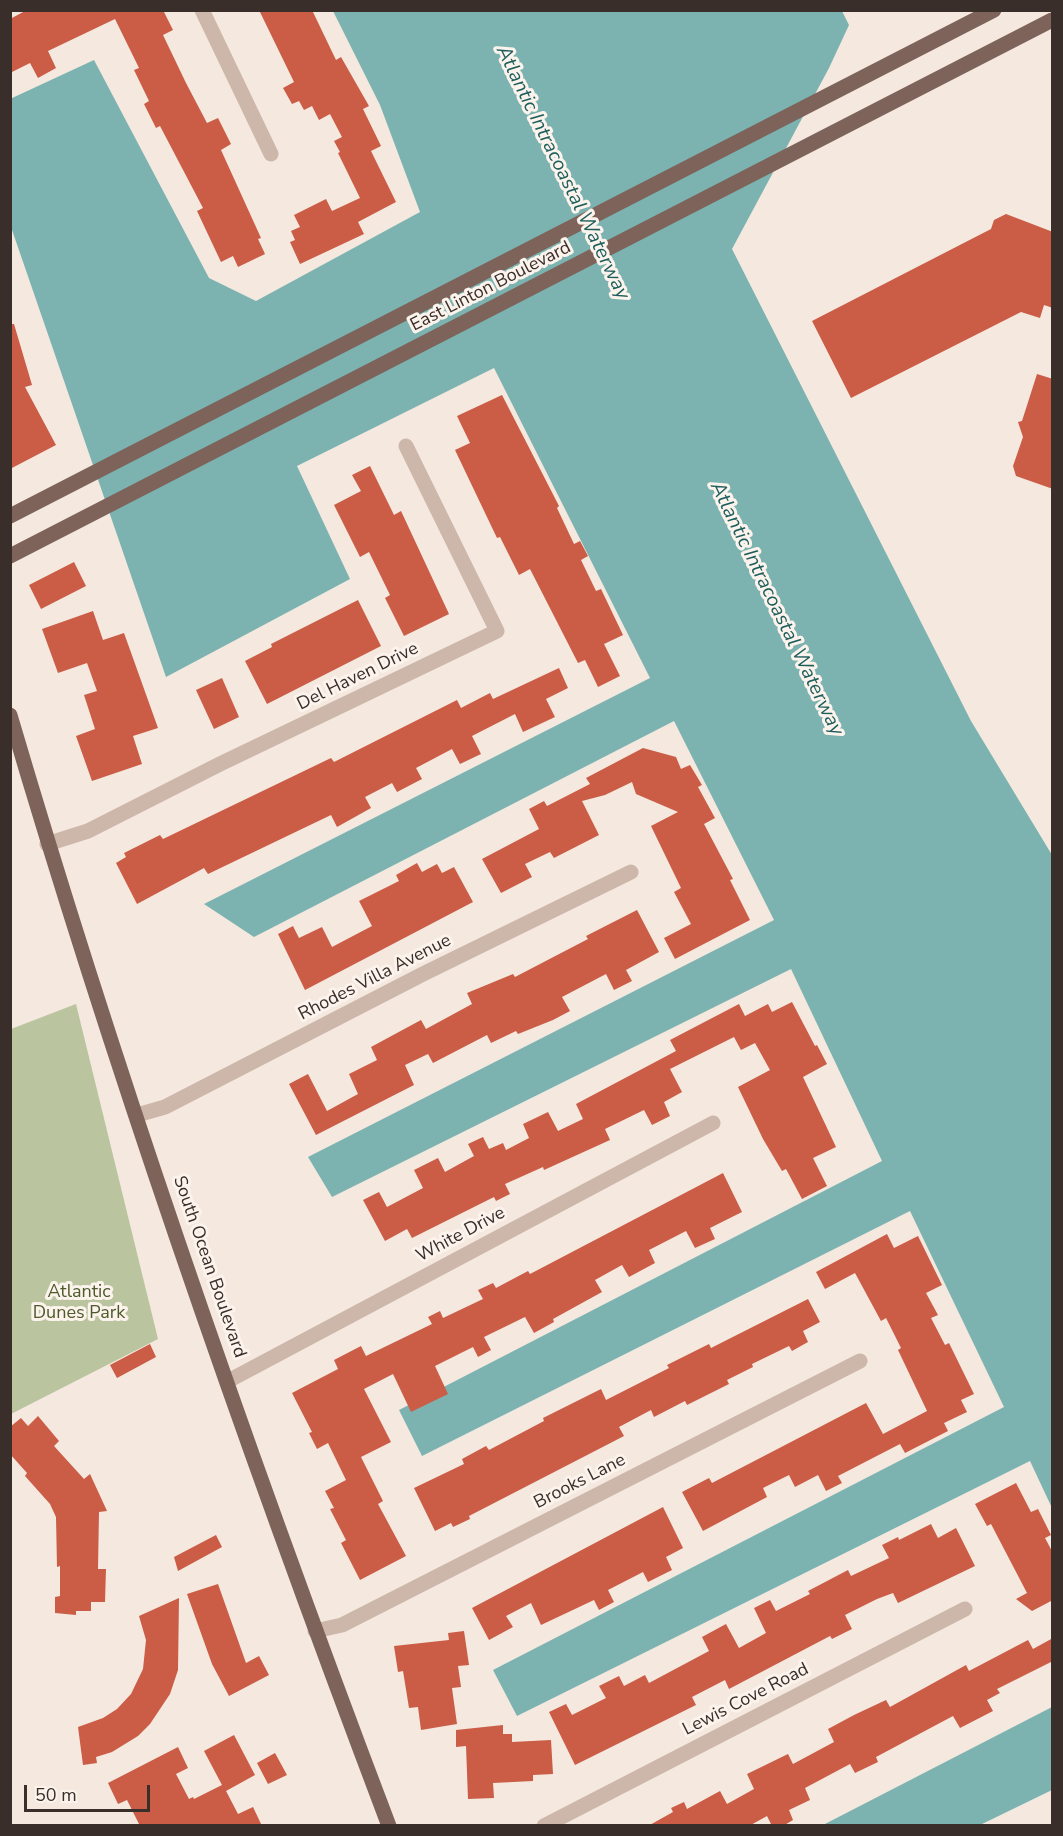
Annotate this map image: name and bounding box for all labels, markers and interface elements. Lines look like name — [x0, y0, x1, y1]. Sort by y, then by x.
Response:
water label: Atlantic Intracoastal Waterway — [490, 42, 634, 304]
street label: East Linton Boulevard — [407, 237, 575, 337]
water label: Atlantic Intracoastal Waterway — [704, 478, 848, 740]
street label: Del Haven Drive — [294, 638, 422, 716]
street label: Rhodes Villa Avenue — [295, 930, 455, 1026]
street label: South Ocean Boulevard — [168, 1173, 250, 1361]
street label: White Drive — [413, 1203, 509, 1267]
park label: Atlantic Dunes Park — [33, 1282, 125, 1324]
street label: Brooks Lane — [531, 1450, 629, 1514]
street label: Lewis Cove Road — [679, 1659, 813, 1741]
scale bar — [27, 1773, 153, 1811]
text: 50 m — [35, 1783, 77, 1807]

